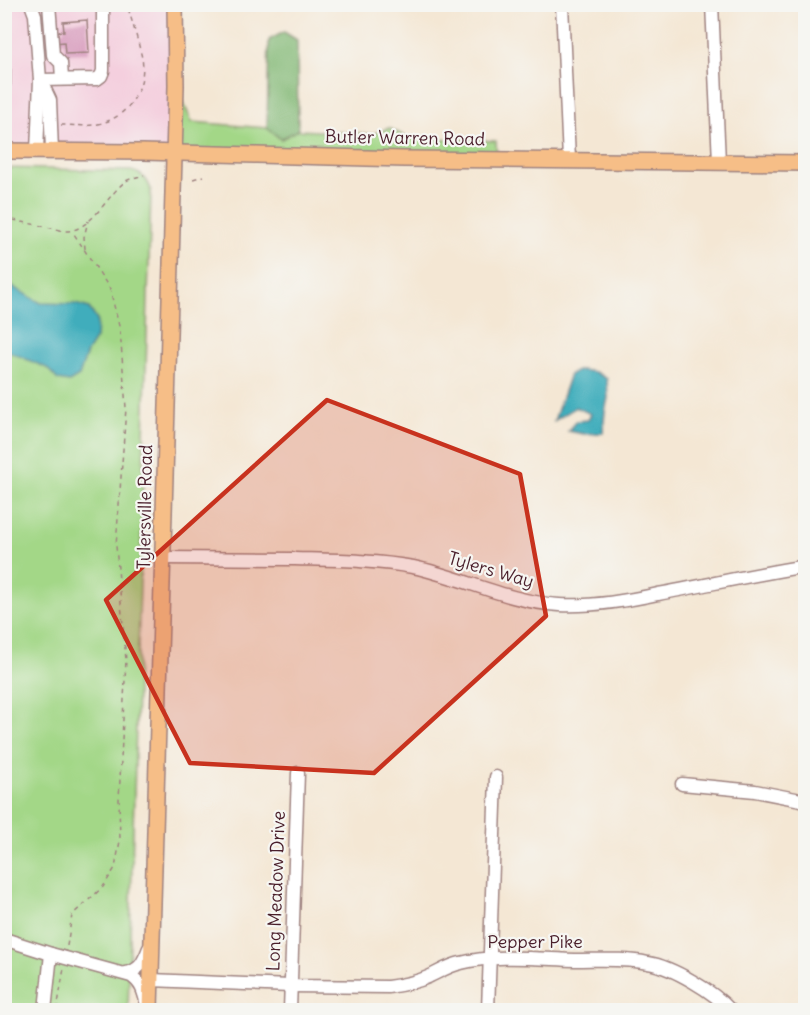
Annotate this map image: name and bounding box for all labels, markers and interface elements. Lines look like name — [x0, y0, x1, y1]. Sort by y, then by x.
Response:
street label: Butler Warren Road — [325, 125, 486, 150]
street label: Tylersville Road — [132, 444, 157, 570]
street label: Tylers Way — [446, 546, 537, 593]
street label: Long Meadow Drive — [261, 810, 290, 972]
street label: Pepper Pike — [487, 930, 583, 953]

